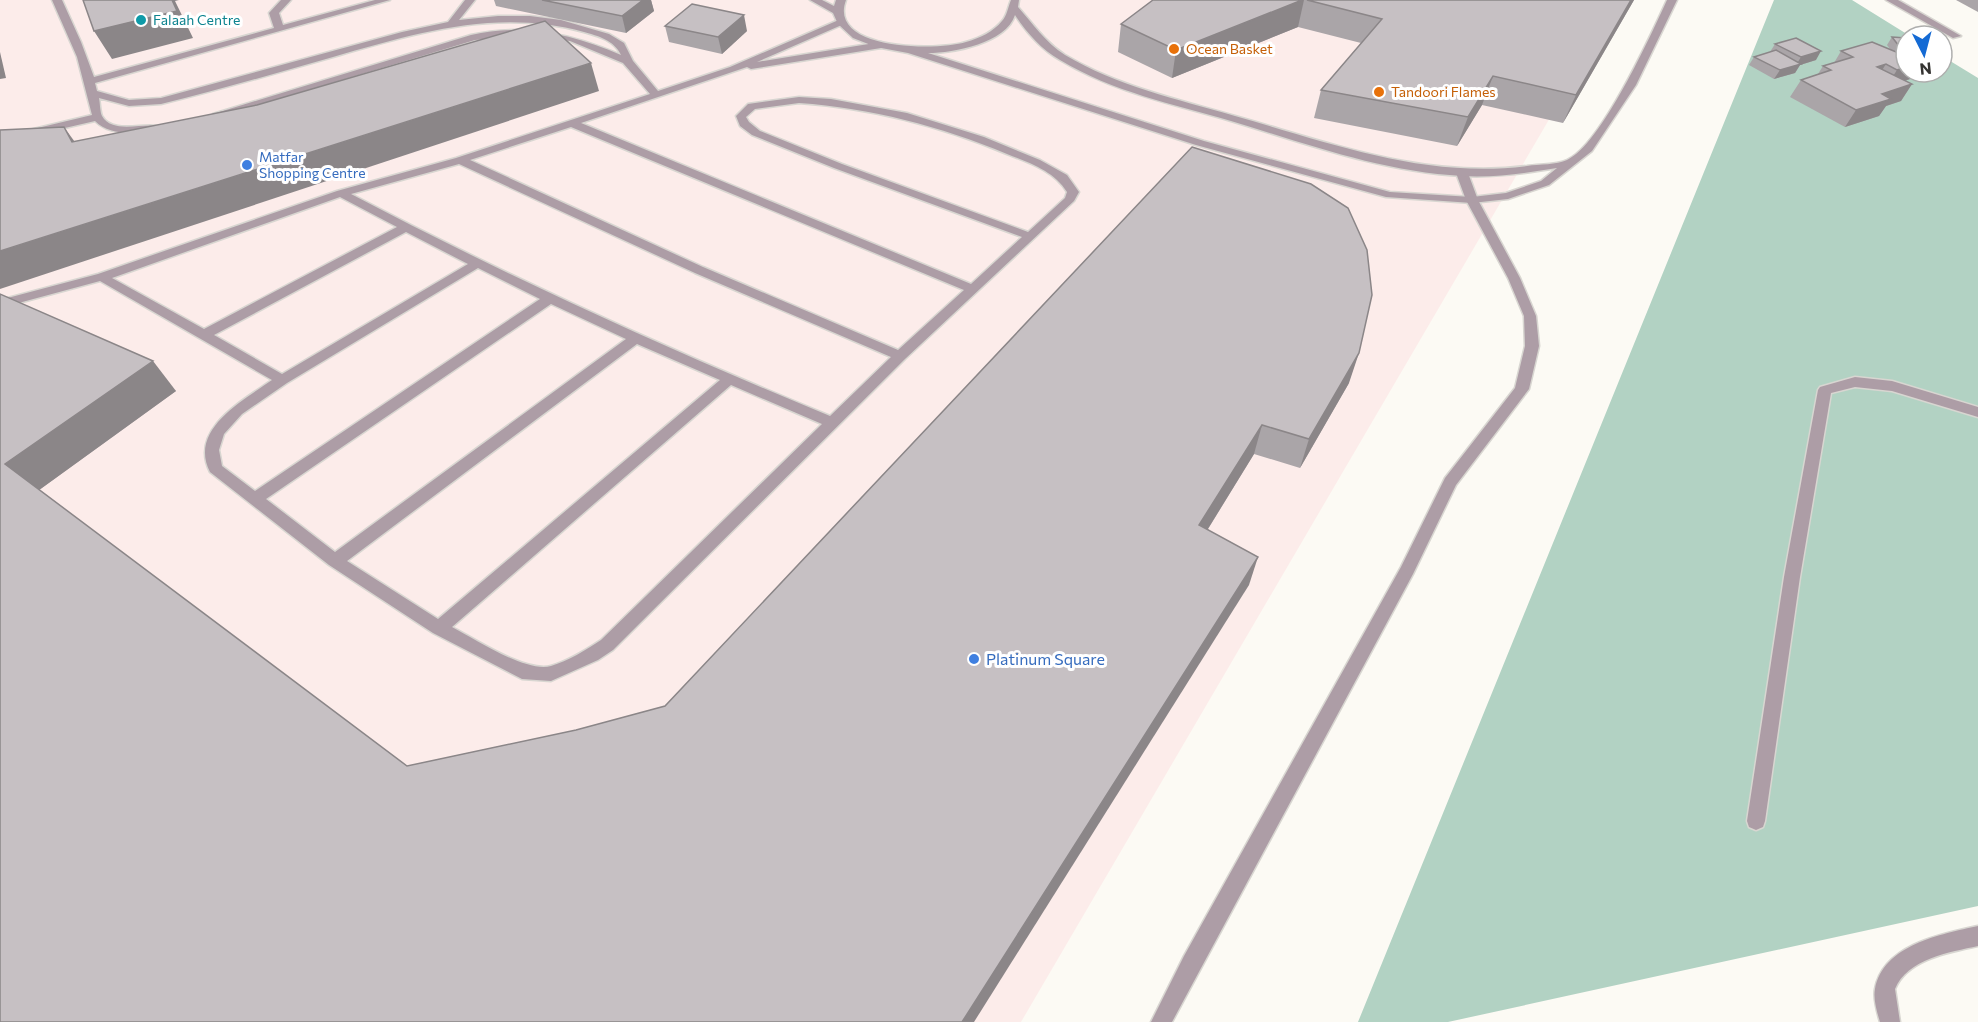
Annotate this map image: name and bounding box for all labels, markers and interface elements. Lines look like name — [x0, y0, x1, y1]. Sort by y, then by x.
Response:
place label: Falaah Centre — [153, 11, 240, 28]
marker: Falaah Centre — [134, 13, 148, 27]
north arrow — [1894, 24, 1954, 84]
place label: Ocean Basket — [1186, 40, 1273, 57]
marker: Ocean Basket — [1167, 42, 1181, 56]
text: N — [1919, 59, 1933, 79]
place label: Tandoori Flames — [1391, 83, 1496, 100]
marker: Tandoori Flames — [1372, 85, 1386, 99]
place label: Matfar Shopping Centre — [259, 148, 366, 181]
marker: Matfar Shopping Centre — [240, 158, 254, 172]
place label: Platinum Square — [986, 649, 1105, 668]
marker: Platinum Square — [967, 652, 981, 666]

